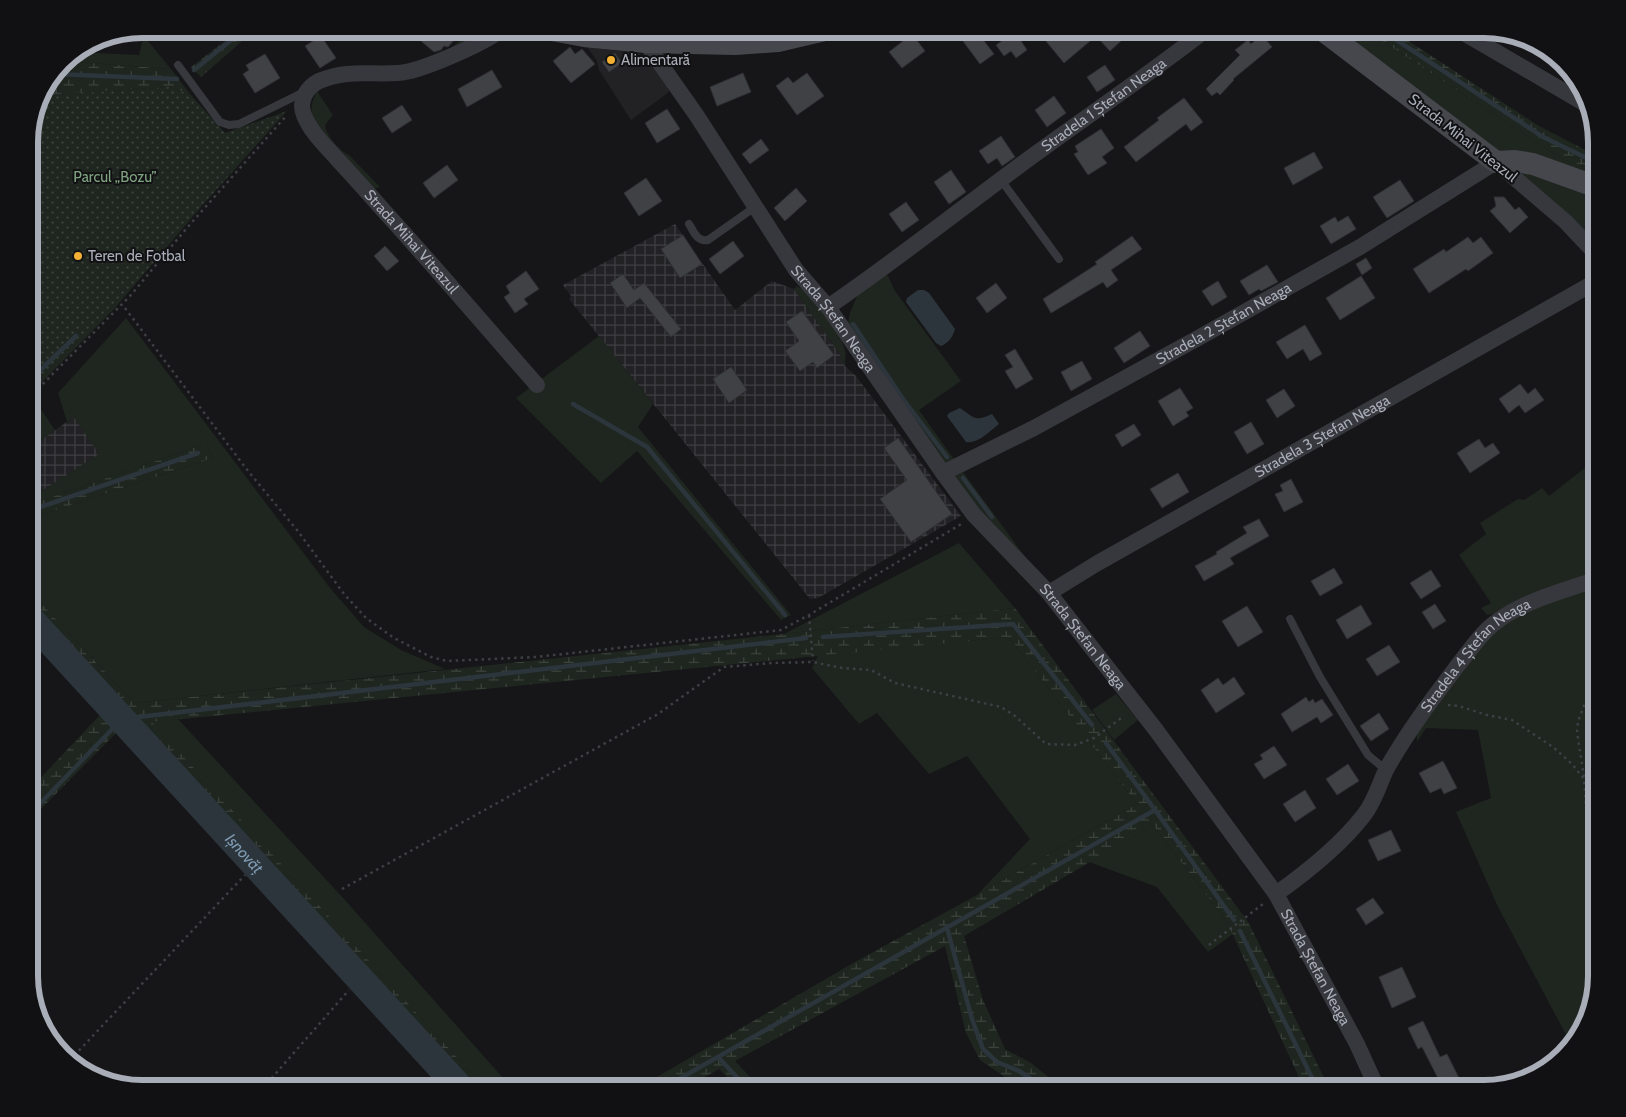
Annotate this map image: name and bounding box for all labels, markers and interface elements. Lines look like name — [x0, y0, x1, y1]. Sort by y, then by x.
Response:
place label: Alimentară — [621, 51, 691, 69]
marker: Alimentară — [605, 54, 617, 66]
street label: Stradela 1 Ștefan Neaga — [1038, 54, 1170, 156]
street label: Strada Mihai Viteazul — [1405, 90, 1521, 186]
park label: Parcul „Bozu” — [73, 168, 157, 186]
street label: Strada Mihai Viteazul — [360, 186, 462, 298]
place label: Teren de Fotbal — [88, 247, 186, 265]
marker: Teren de Fotbal — [72, 250, 84, 262]
street label: Strada Ștefan Neaga — [787, 262, 880, 376]
street label: Stradela 2 Ștefan Neaga — [1153, 278, 1295, 368]
street label: Stradela 3 Ștefan Neaga — [1251, 391, 1394, 482]
street label: Strada Ștefan Neaga — [1036, 580, 1130, 694]
street label: Stradela 4 Ștefan Neaga — [1417, 594, 1534, 716]
water label: Ișnovăț — [222, 829, 268, 878]
street label: Strada Ștefan Neaga — [1277, 906, 1355, 1029]

